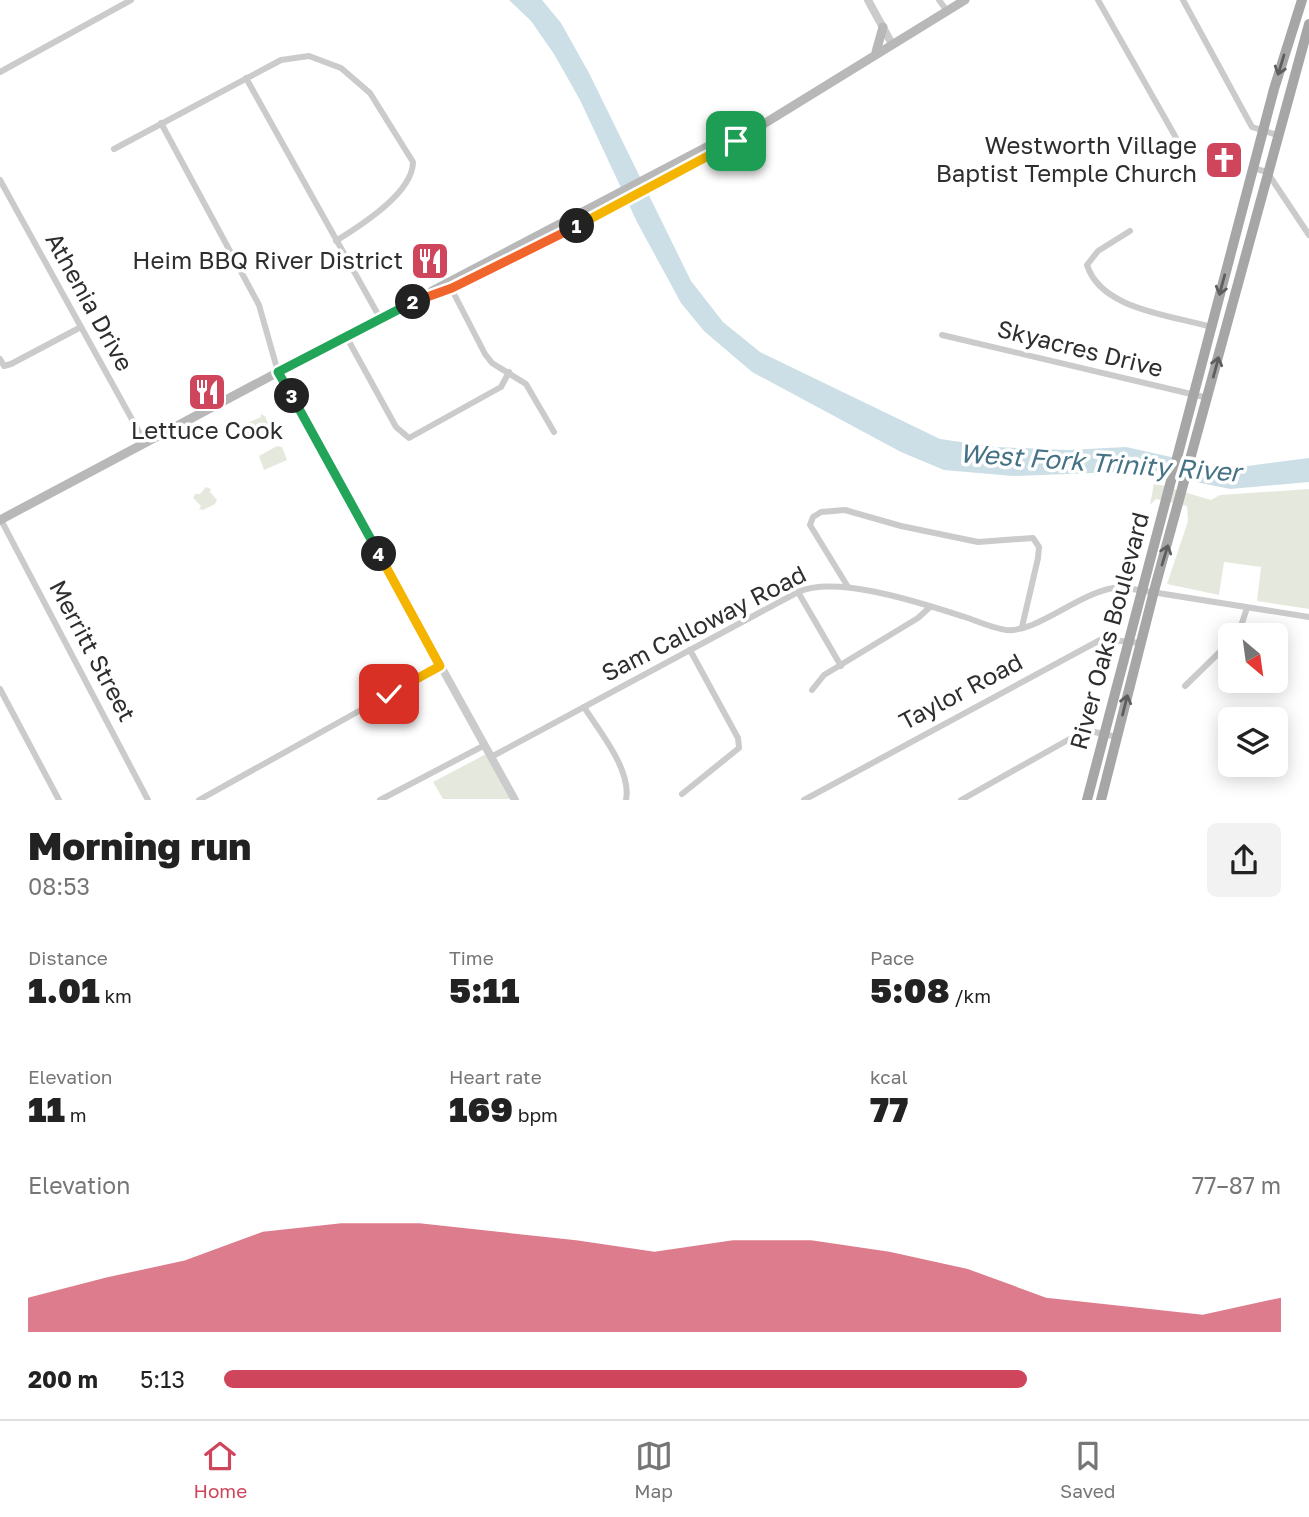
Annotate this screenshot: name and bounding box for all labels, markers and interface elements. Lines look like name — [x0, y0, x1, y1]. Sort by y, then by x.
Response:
one-way arrow — [1274, 54, 1287, 76]
pin — [706, 111, 766, 171]
icon: arrive — [717, 122, 755, 160]
place label: Westworth Village Baptist Temple Church — [936, 130, 1197, 187]
church icon: Westworth Village Baptist Temple Church — [1203, 139, 1245, 181]
pin: 1 — [560, 208, 594, 244]
text: 1 — [572, 214, 581, 237]
street label: Athenia Drive — [40, 227, 140, 375]
restaurant icon: Heim BBQ River District — [409, 240, 451, 282]
place label: Heim BBQ River District — [132, 245, 403, 274]
one-way arrow — [1215, 273, 1228, 295]
pin: 2 — [396, 284, 430, 320]
text: 2 — [407, 290, 418, 313]
street label: Skyacres Drive — [994, 313, 1166, 382]
one-way arrow — [1211, 357, 1224, 379]
restaurant icon: Lettuce Cook — [186, 371, 228, 413]
pin: 3 — [274, 378, 310, 414]
text: 3 — [286, 384, 297, 407]
place label: Lettuce Cook — [131, 415, 283, 444]
water label: West Fork Trinity River — [959, 437, 1245, 488]
street label: River Oaks Boulevard — [1063, 509, 1154, 753]
pin: 4 — [362, 536, 396, 572]
text: 4 — [373, 542, 384, 565]
one-way arrow — [1160, 544, 1173, 566]
street label: Sam Calloway Road — [596, 559, 810, 687]
street label: Merritt Street — [44, 575, 143, 726]
north arrow — [1218, 623, 1288, 693]
map controls — [1218, 623, 1288, 777]
street label: Taylor Road — [894, 646, 1027, 735]
pin — [359, 664, 419, 724]
icon: check — [370, 675, 408, 713]
one-way arrow — [1119, 694, 1132, 716]
button: layers — [1218, 707, 1288, 777]
text: Morning run — [28, 823, 251, 868]
button: share — [1207, 823, 1281, 897]
text: 08:53 — [28, 872, 90, 900]
text: Distance — [28, 946, 108, 969]
text: Time — [449, 946, 494, 969]
text: Pace — [870, 946, 914, 969]
text: 1.01 — [28, 969, 100, 1011]
text: 5:11 — [449, 969, 520, 1011]
text: 5:08 — [870, 969, 950, 1011]
text: km — [100, 984, 132, 1007]
text: /km — [950, 984, 991, 1007]
text: Elevation — [28, 1065, 113, 1088]
text: Heart rate — [449, 1065, 542, 1088]
text: kcal — [870, 1065, 908, 1088]
text: 11 — [28, 1088, 65, 1130]
text: 169 — [449, 1088, 513, 1130]
text: 77 — [870, 1088, 908, 1130]
text: m — [65, 1103, 87, 1126]
text: bpm — [513, 1103, 558, 1126]
text: Elevation — [28, 1171, 130, 1199]
text: 77–87 m — [1192, 1171, 1281, 1199]
text: 200 m — [28, 1365, 98, 1393]
text: 5:13 — [140, 1365, 185, 1393]
tab: Home — [194, 1437, 247, 1502]
tab: Map — [634, 1437, 673, 1502]
tab: Saved — [1060, 1437, 1115, 1502]

